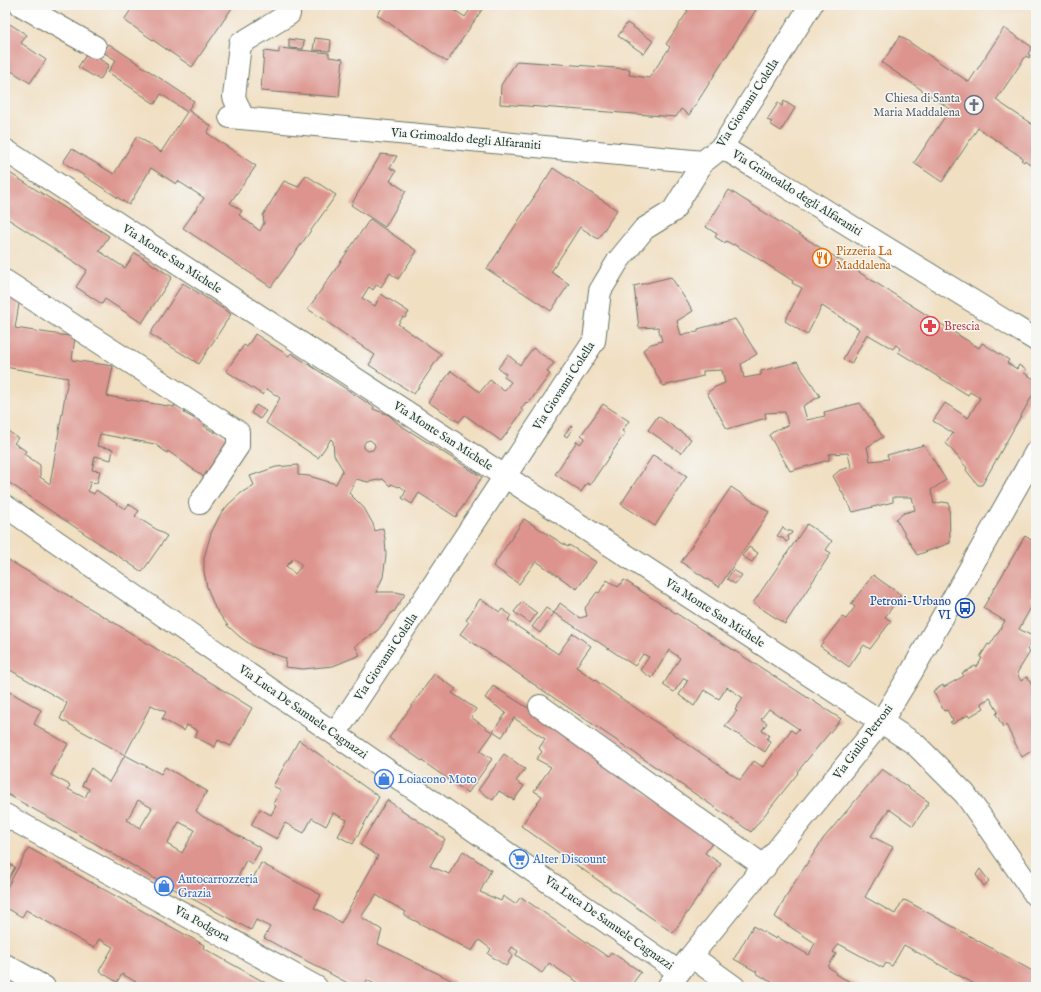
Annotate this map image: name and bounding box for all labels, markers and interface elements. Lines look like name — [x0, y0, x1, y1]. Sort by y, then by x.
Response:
street label: Via Giovanni Colella — [713, 55, 783, 151]
place label: Chiesa di Santa Maria Maddalena — [873, 91, 961, 120]
church icon: Chiesa di Santa Maria Maddalena — [963, 94, 985, 116]
street label: Via Grimoaldo degli Alfaraniti — [389, 125, 542, 153]
street label: Via Grimoaldo degli Alfaraniti — [728, 146, 865, 239]
street label: Via Monte San Michele — [119, 221, 225, 297]
place label: Pizzeria La Maddalena — [836, 244, 893, 273]
restaurant icon: Pizzeria La Maddalena — [811, 247, 833, 269]
pharmacy icon: Brescia — [919, 315, 941, 337]
place label: Brescia — [944, 319, 980, 334]
street label: Via Giovanni Colella — [529, 338, 599, 434]
street label: Via Monte San Michele — [390, 398, 496, 474]
street label: Via Monte San Michele — [662, 575, 768, 651]
place label: Petroni-Urbano VI — [870, 594, 952, 623]
bus stop icon: Petroni-Urbano VI — [954, 597, 976, 619]
street label: Via Giovanni Colella — [351, 610, 421, 705]
street label: Via Luca De Samuele Cagnazzi — [235, 661, 370, 762]
street label: Via Giulio Petroni — [829, 701, 896, 783]
shop icon: Loiacono Moto — [373, 768, 395, 790]
place label: Loiacono Moto — [398, 772, 477, 787]
supermarket icon: Alter Discount — [508, 848, 530, 870]
place label: Alter Discount — [532, 852, 606, 867]
place label: Autocarrozzeria Grazia — [177, 872, 259, 901]
street label: Via Luca De Samuele Cagnazzi — [541, 872, 676, 973]
shop icon: Autocarrozzeria Grazia — [153, 875, 175, 897]
street label: Via Podgora — [171, 902, 233, 946]

